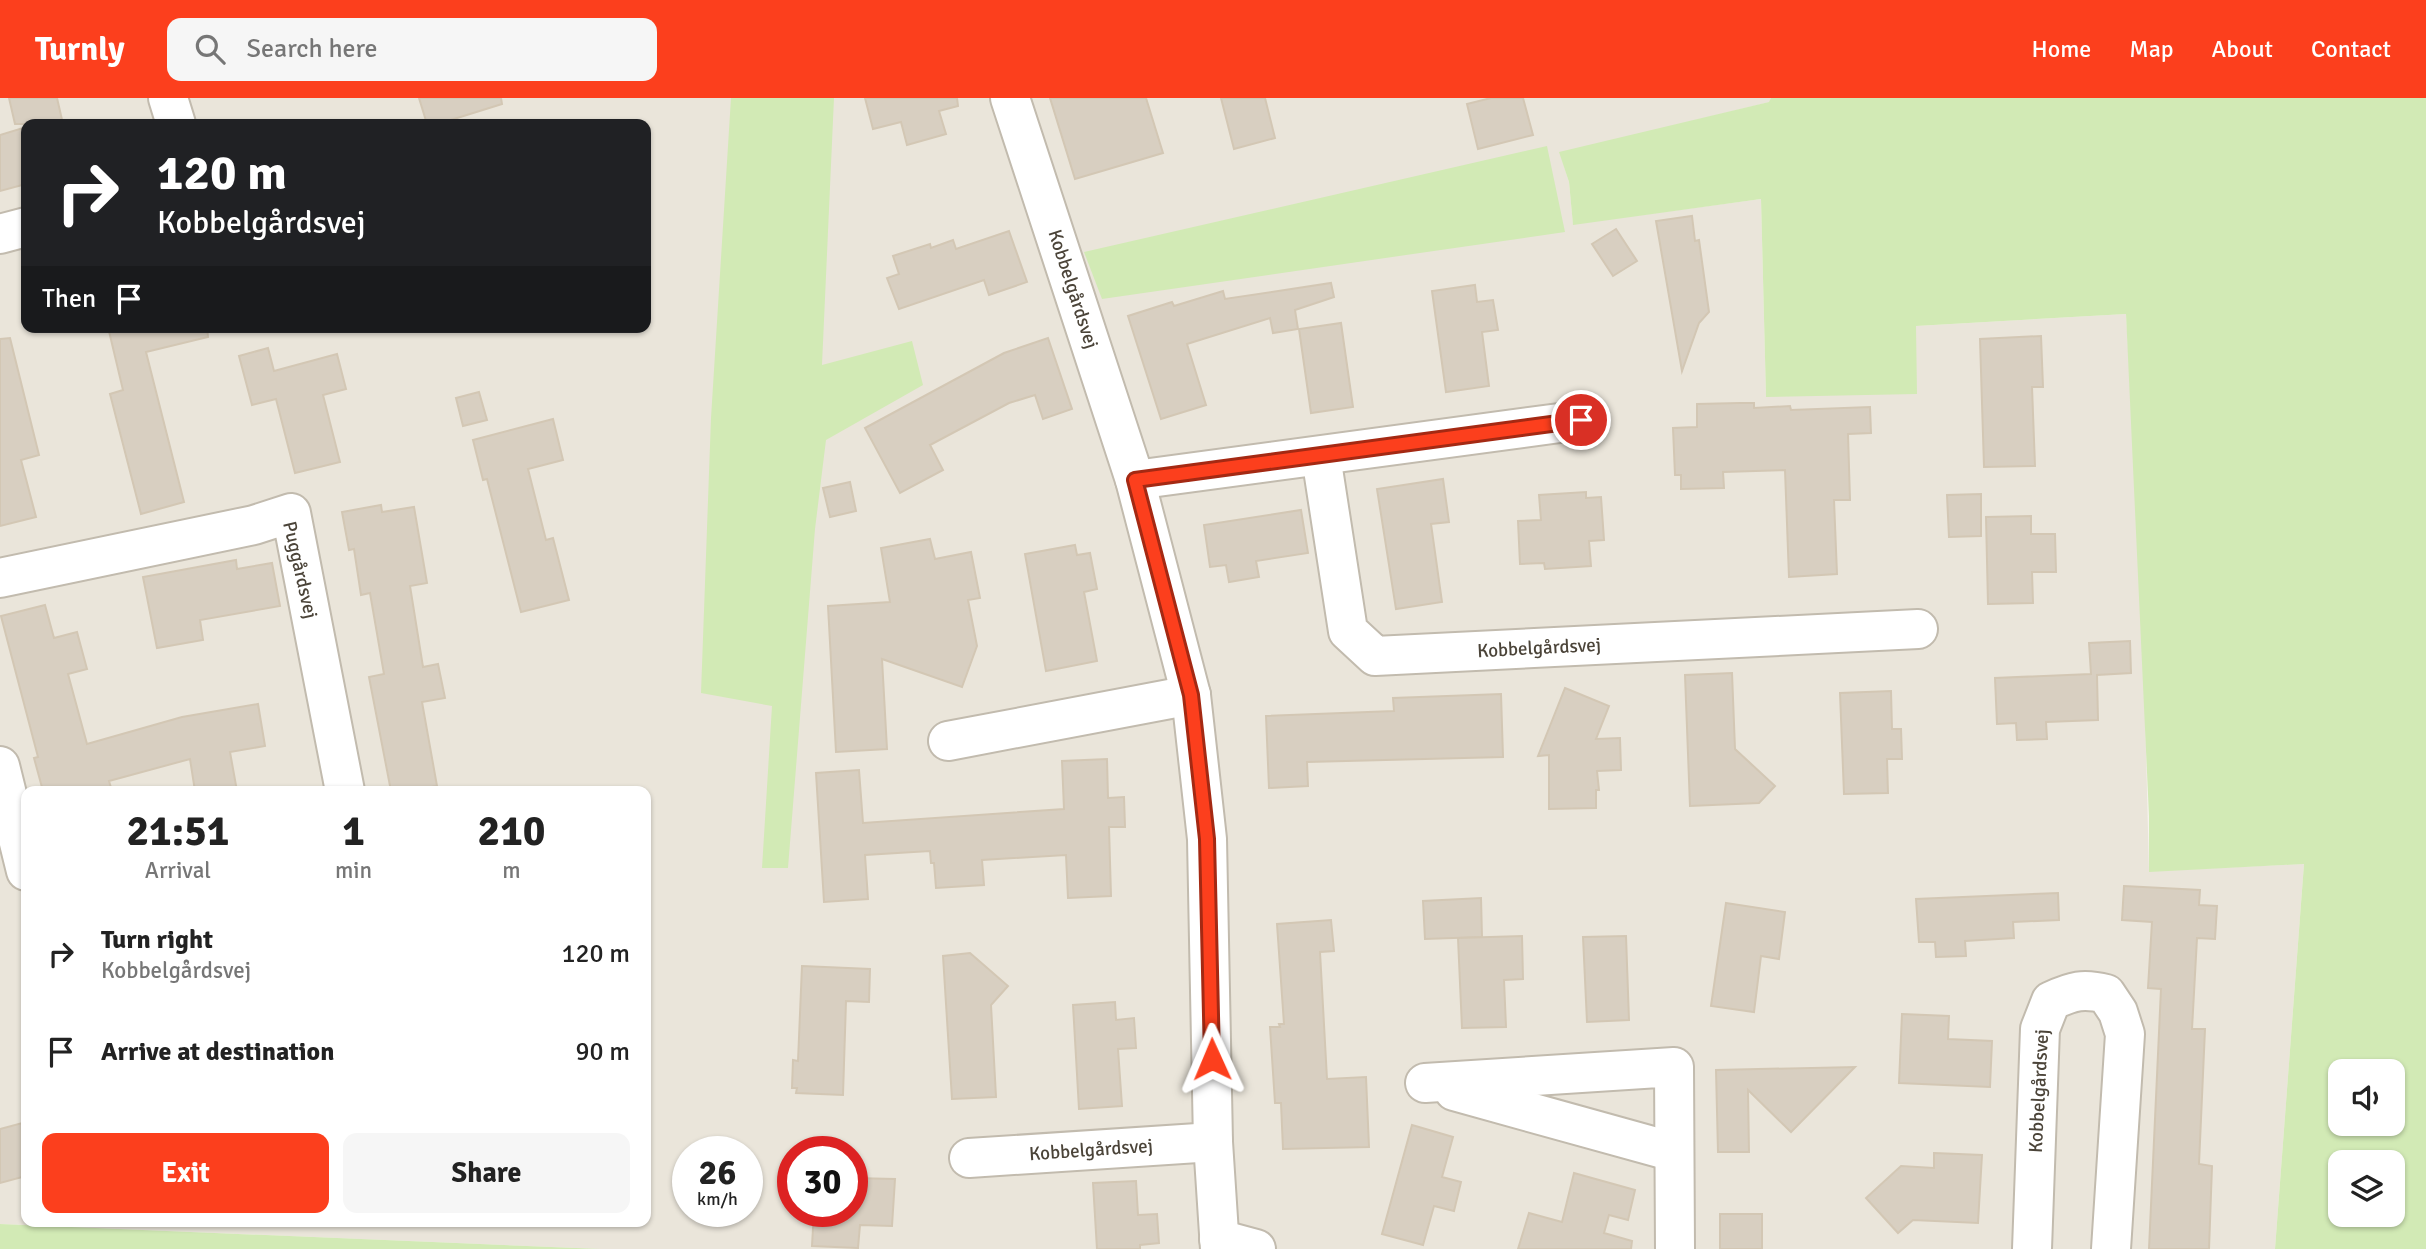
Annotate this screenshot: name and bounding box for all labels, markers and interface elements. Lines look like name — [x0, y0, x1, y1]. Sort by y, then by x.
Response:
search box — [167, 18, 657, 81]
text: Turnly — [35, 29, 125, 70]
icon: search — [191, 30, 229, 68]
text: Search here — [247, 33, 378, 65]
text: Home — [2031, 34, 2091, 64]
text: Map — [2129, 34, 2174, 64]
text: About — [2212, 34, 2273, 64]
text: Contact — [2311, 34, 2391, 64]
text: 120 m — [157, 143, 287, 203]
icon: right — [42, 147, 133, 238]
text: Kobbelgårdsvej — [157, 203, 366, 242]
street label: Kobbelgårdsvej — [1042, 226, 1104, 352]
icon: arrive — [110, 280, 148, 318]
text: Then — [42, 283, 96, 315]
pin — [1551, 390, 1611, 450]
icon: arrive — [1562, 401, 1600, 439]
street label: Puggårdsvej — [277, 519, 323, 621]
street label: Kobbelgårdsvej — [1476, 633, 1602, 663]
text: 21:51 — [126, 806, 230, 857]
text: 1 — [342, 806, 365, 857]
text: 210 — [477, 806, 546, 857]
text: Arrival — [145, 856, 211, 885]
text: min — [335, 856, 372, 885]
text: m — [502, 856, 521, 885]
text: Turn right — [101, 924, 213, 956]
icon: right — [42, 935, 80, 973]
text: 120 m — [561, 938, 630, 970]
text: Kobbelgårdsvej — [101, 956, 251, 985]
position arrow — [1175, 1022, 1249, 1096]
street label: Kobbelgårdsvej — [2024, 1028, 2054, 1154]
icon: arrive — [42, 1033, 80, 1071]
text: Arrive at destination — [101, 1036, 334, 1068]
text: 90 m — [575, 1036, 630, 1068]
map controls — [2328, 1059, 2405, 1227]
button: sound — [2328, 1059, 2405, 1136]
button: Exit — [42, 1133, 329, 1213]
button: Share — [343, 1133, 630, 1213]
street label: Kobbelgårdsvej — [1028, 1134, 1154, 1166]
speed limit sign: 30 — [777, 1136, 868, 1227]
button: layers — [2328, 1150, 2405, 1227]
text: 26 — [699, 1151, 736, 1194]
text: km/h — [697, 1188, 738, 1210]

